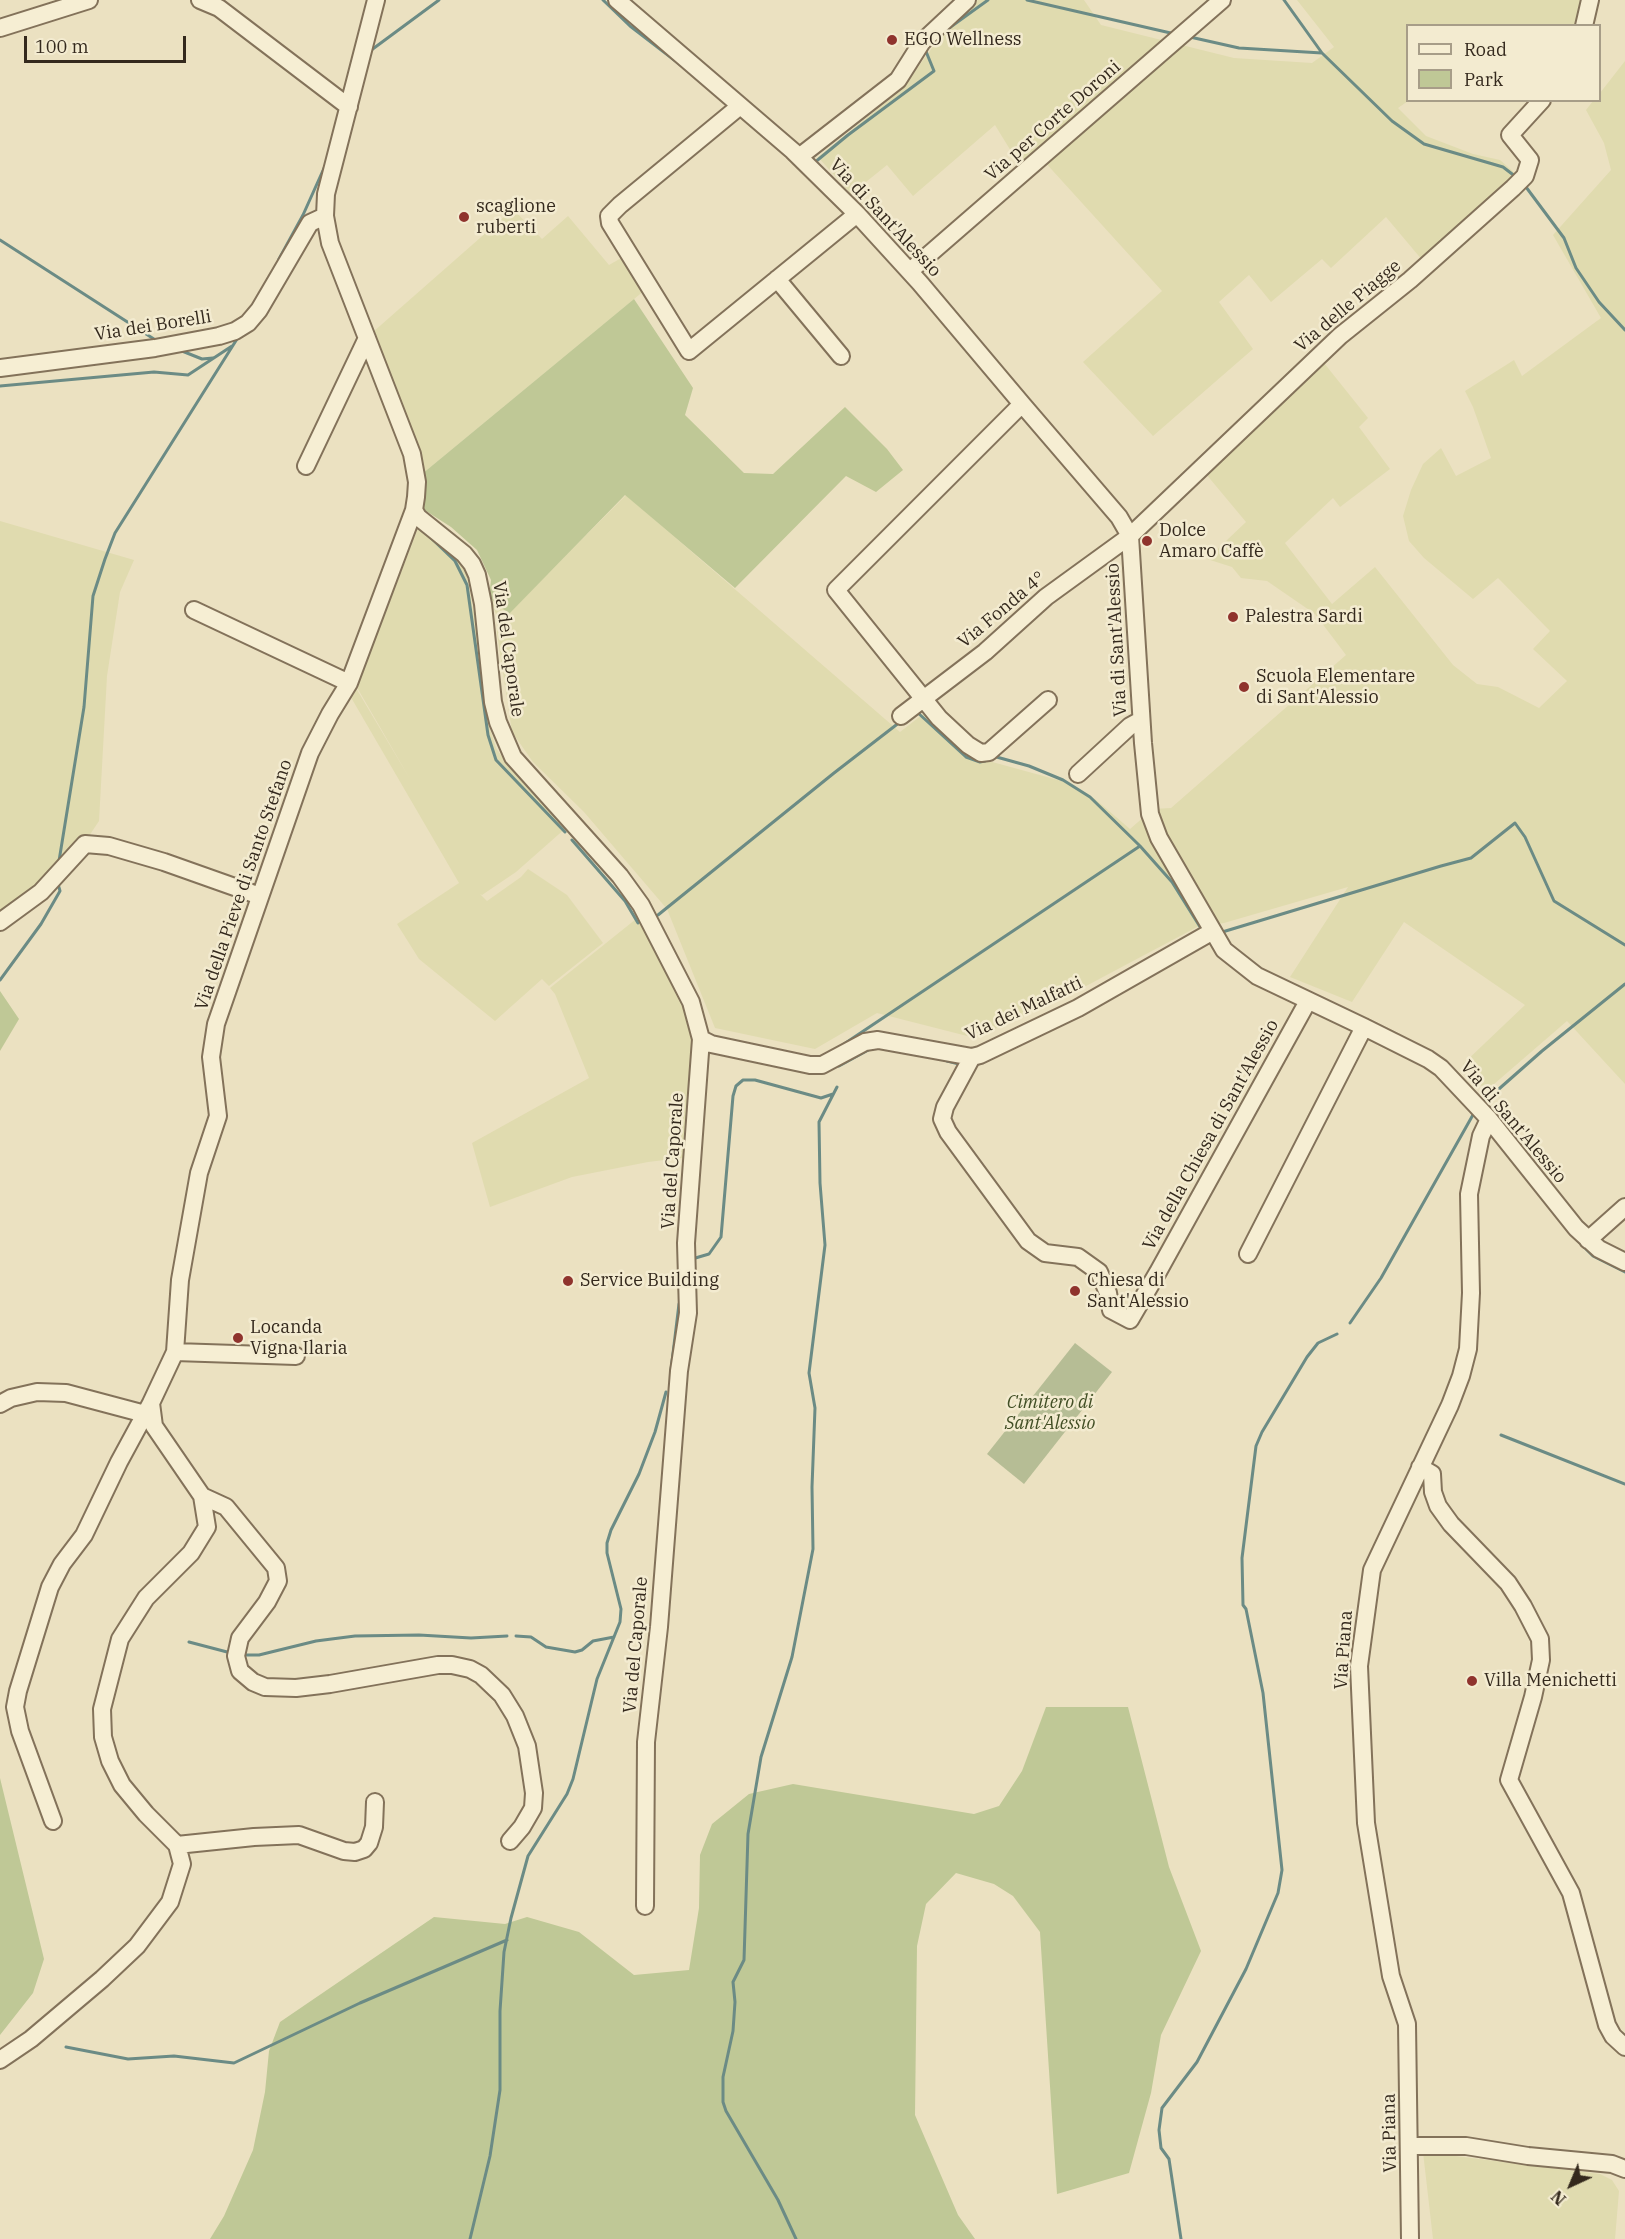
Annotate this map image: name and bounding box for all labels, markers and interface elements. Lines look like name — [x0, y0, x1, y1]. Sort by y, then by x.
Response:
scale bar — [27, 24, 189, 62]
legend — [1406, 24, 1601, 102]
place label: EGO Wellness — [904, 29, 1022, 51]
marker: EGO Wellness — [885, 33, 899, 47]
text: 100 m — [35, 35, 89, 58]
text: Road — [1464, 38, 1507, 61]
street label: Via per Corte Doroni — [981, 56, 1125, 186]
text: Park — [1464, 68, 1503, 91]
street label: Via di Sant'Alessio — [825, 154, 945, 282]
place label: scaglione ruberti — [476, 196, 556, 238]
marker: scaglione ruberti — [457, 210, 471, 224]
street label: Via delle Piagge — [1290, 255, 1406, 357]
street label: Via dei Borelli — [93, 306, 213, 346]
place label: Dolce Amaro Caffè — [1159, 520, 1264, 562]
marker: Dolce Amaro Caffè — [1140, 534, 1154, 548]
street label: Via di Sant'Alessio — [1102, 563, 1132, 717]
street label: Via Fonda 4° — [954, 567, 1050, 653]
street label: Via del Caporale — [488, 580, 528, 718]
place label: Palestra Sardi — [1245, 606, 1363, 628]
marker: Palestra Sardi — [1226, 610, 1240, 624]
place label: Scuola Elementare di Sant'Alessio — [1256, 666, 1415, 708]
marker: Scuola Elementare di Sant'Alessio — [1237, 680, 1251, 694]
street label: Via della Pieve di Santo Stefano — [191, 757, 297, 1013]
street label: Via dei Malfatti — [962, 972, 1086, 1046]
street label: Via della Chiesa di Sant'Alessio — [1138, 1016, 1284, 1254]
street label: Via di Sant'Alessio — [1455, 1056, 1571, 1188]
street label: Via del Caporale — [657, 1092, 689, 1230]
place label: Service Building — [580, 1270, 719, 1292]
place label: Chiesa di Sant'Alessio — [1087, 1270, 1189, 1312]
marker: Service Building — [561, 1274, 575, 1288]
marker: Chiesa di Sant'Alessio — [1068, 1284, 1082, 1298]
place label: Locanda Vigna Ilaria — [250, 1317, 347, 1360]
marker: Locanda Vigna Ilaria — [231, 1331, 245, 1345]
park label: Cimitero di Sant'Alessio — [1005, 1392, 1095, 1434]
street label: Via del Caporale — [619, 1576, 653, 1714]
street label: Via Piana — [1330, 1610, 1358, 1690]
place label: Villa Menichetti — [1484, 1670, 1617, 1692]
marker: Villa Menichetti — [1465, 1674, 1479, 1688]
street label: Via Piana — [1379, 2093, 1401, 2173]
north arrow — [1541, 2155, 1601, 2215]
text: N — [1547, 2186, 1570, 2210]

